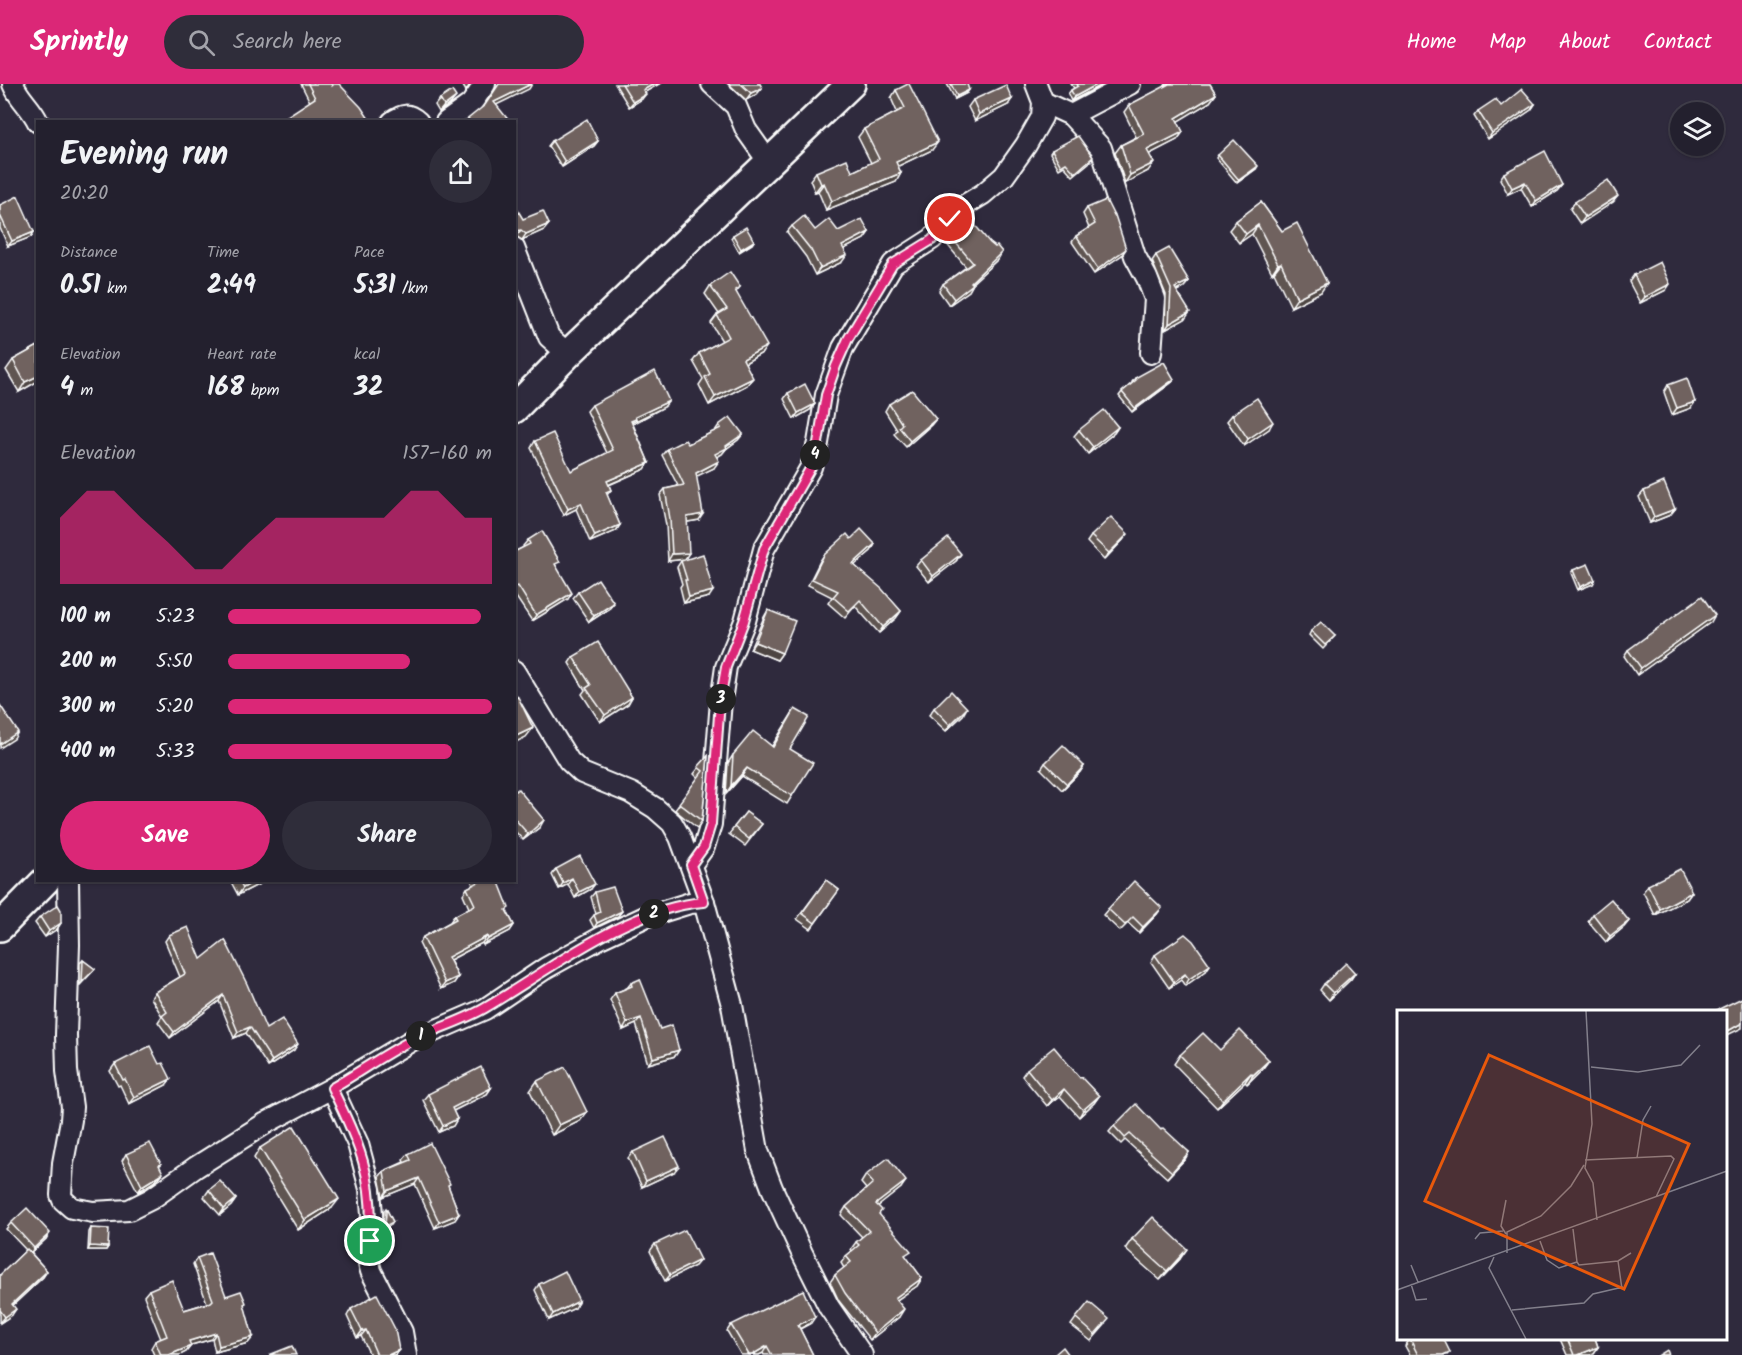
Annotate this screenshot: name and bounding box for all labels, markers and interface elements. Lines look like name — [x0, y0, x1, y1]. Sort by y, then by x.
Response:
search box — [164, 15, 584, 69]
text: Sprintly — [30, 20, 128, 65]
text: Search here — [233, 25, 342, 60]
icon: search — [185, 26, 218, 59]
text: Home — [1407, 26, 1456, 59]
text: Map — [1489, 26, 1526, 59]
text: About — [1559, 26, 1610, 59]
text: Contact — [1643, 26, 1712, 59]
map controls — [1670, 102, 1724, 156]
button: layers — [1670, 102, 1724, 156]
text: Evening run — [60, 129, 228, 182]
button: share — [429, 140, 492, 203]
text: 20:20 — [60, 178, 108, 210]
pin — [924, 193, 975, 244]
icon: check — [933, 202, 966, 235]
text: Distance — [60, 240, 118, 265]
text: Time — [207, 240, 239, 265]
text: Pace — [354, 240, 385, 265]
text: 0.51 — [60, 265, 101, 307]
text: 2:49 — [207, 265, 256, 307]
text: 5:31 — [354, 265, 396, 307]
text: km — [101, 276, 127, 301]
text: /km — [396, 276, 428, 301]
text: Elevation — [60, 342, 121, 367]
text: Heart rate — [207, 342, 277, 367]
text: kcal — [354, 342, 380, 367]
text: 4 — [60, 367, 74, 409]
text: 168 — [207, 367, 244, 409]
text: 32 — [354, 367, 383, 409]
text: m — [74, 378, 93, 403]
text: bpm — [244, 378, 280, 403]
text: Elevation — [60, 438, 136, 470]
text: 157–160 m — [402, 438, 492, 470]
pin: 4 — [800, 440, 830, 470]
text: 4 — [811, 442, 819, 467]
text: 100 m — [60, 601, 111, 633]
text: 5:23 — [156, 601, 195, 633]
text: 200 m — [60, 646, 116, 678]
text: 5:50 — [156, 646, 192, 678]
pin: 3 — [706, 684, 736, 714]
text: 3 — [717, 686, 725, 711]
text: 300 m — [60, 691, 116, 723]
text: 5:20 — [156, 691, 193, 723]
text: 400 m — [60, 736, 116, 768]
text: 5:33 — [156, 736, 195, 768]
button: Save — [60, 801, 270, 870]
button: Share — [282, 801, 492, 870]
pin: 2 — [639, 899, 669, 929]
text: 2 — [649, 901, 659, 926]
inset map — [1397, 1010, 1727, 1340]
pin: 1 — [406, 1021, 436, 1051]
text: 1 — [419, 1023, 423, 1048]
pin — [344, 1215, 395, 1266]
icon: arrive — [353, 1224, 386, 1257]

